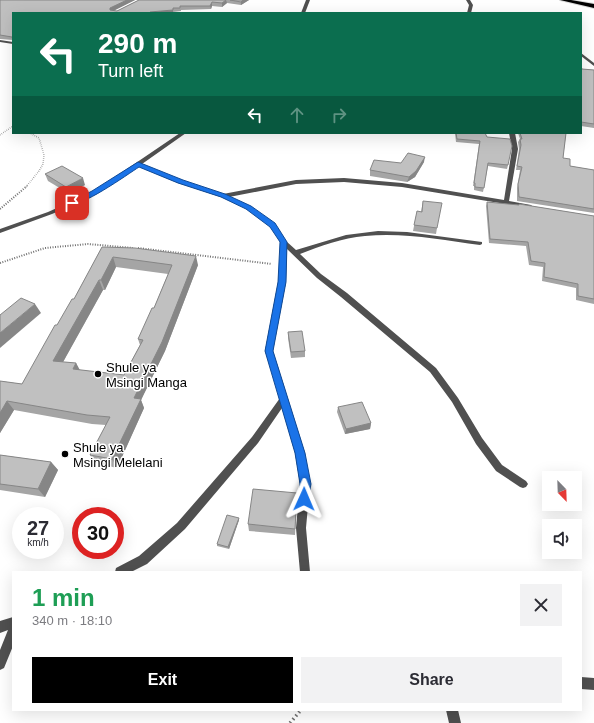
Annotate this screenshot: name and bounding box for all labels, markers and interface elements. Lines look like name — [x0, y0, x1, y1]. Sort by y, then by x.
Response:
icon: left — [32, 28, 84, 80]
text: 290 m — [98, 28, 177, 59]
text: Turn left — [98, 61, 163, 81]
icon: left — [244, 104, 266, 126]
icon: ahead — [286, 104, 308, 126]
icon: right — [328, 104, 350, 126]
pin — [55, 186, 89, 220]
icon: arrive — [61, 192, 83, 214]
place label: Shule ya Msingi Manga — [106, 360, 188, 390]
marker: Shule ya Msingi Manga — [93, 369, 103, 379]
place label: Shule ya Msingi Melelani — [73, 440, 163, 470]
marker: Shule ya Msingi Melelani — [60, 449, 70, 459]
north arrow — [542, 471, 582, 511]
map controls — [542, 471, 582, 559]
position arrow — [283, 478, 325, 520]
speed limit sign: 30 — [72, 507, 124, 559]
text: 27 — [27, 517, 49, 539]
button: sound — [542, 519, 582, 559]
text: km/h — [27, 537, 49, 548]
text: 1 min — [32, 584, 95, 611]
button: close — [520, 584, 562, 626]
text: 340 m · 18:10 — [32, 613, 112, 628]
button: Exit — [32, 657, 293, 703]
button: Share — [301, 657, 562, 703]

